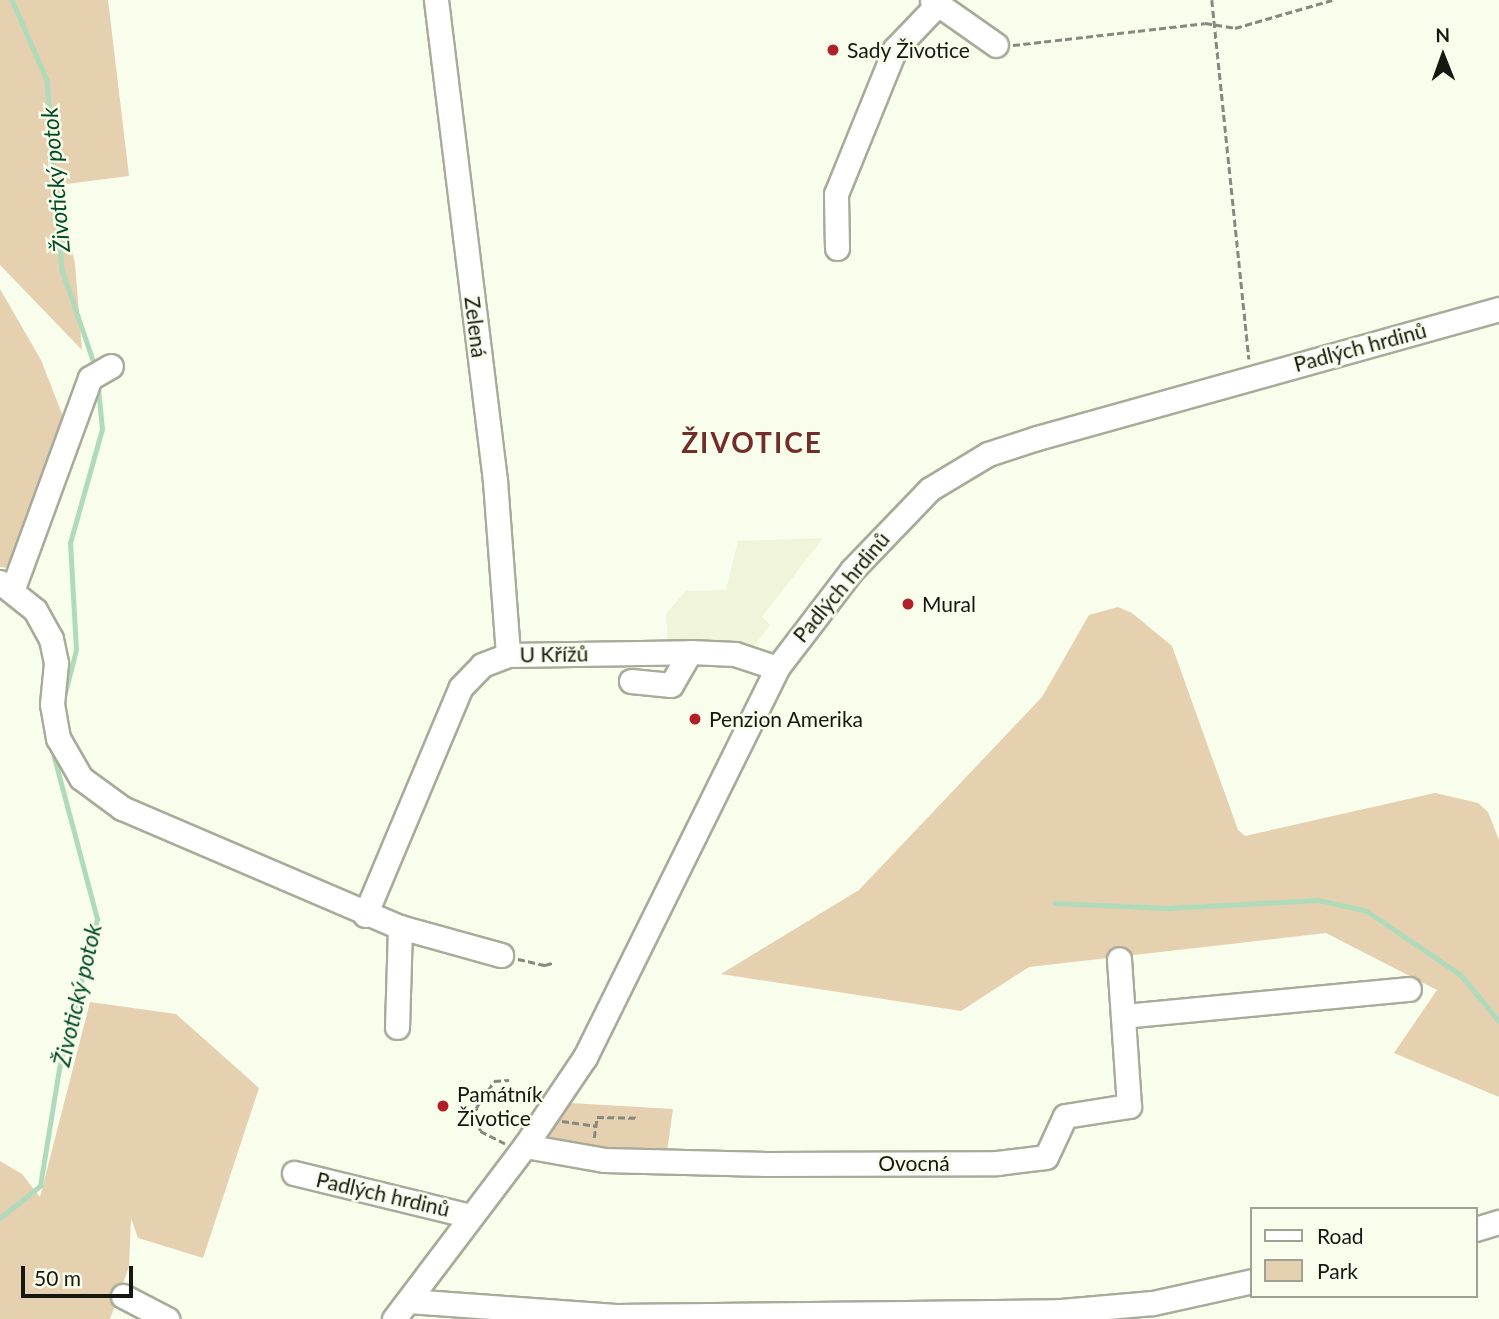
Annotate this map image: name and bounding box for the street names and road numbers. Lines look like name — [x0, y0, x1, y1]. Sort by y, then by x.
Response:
street label: Zelená — [460, 295, 492, 359]
street label: Padlých hrdinů — [1291, 317, 1429, 377]
street label: Padlých hrdinů — [788, 527, 894, 647]
street label: U Křížů — [519, 641, 589, 667]
street label: Ovocná — [878, 1150, 950, 1176]
street label: Padlých hrdinů — [314, 1166, 452, 1222]

